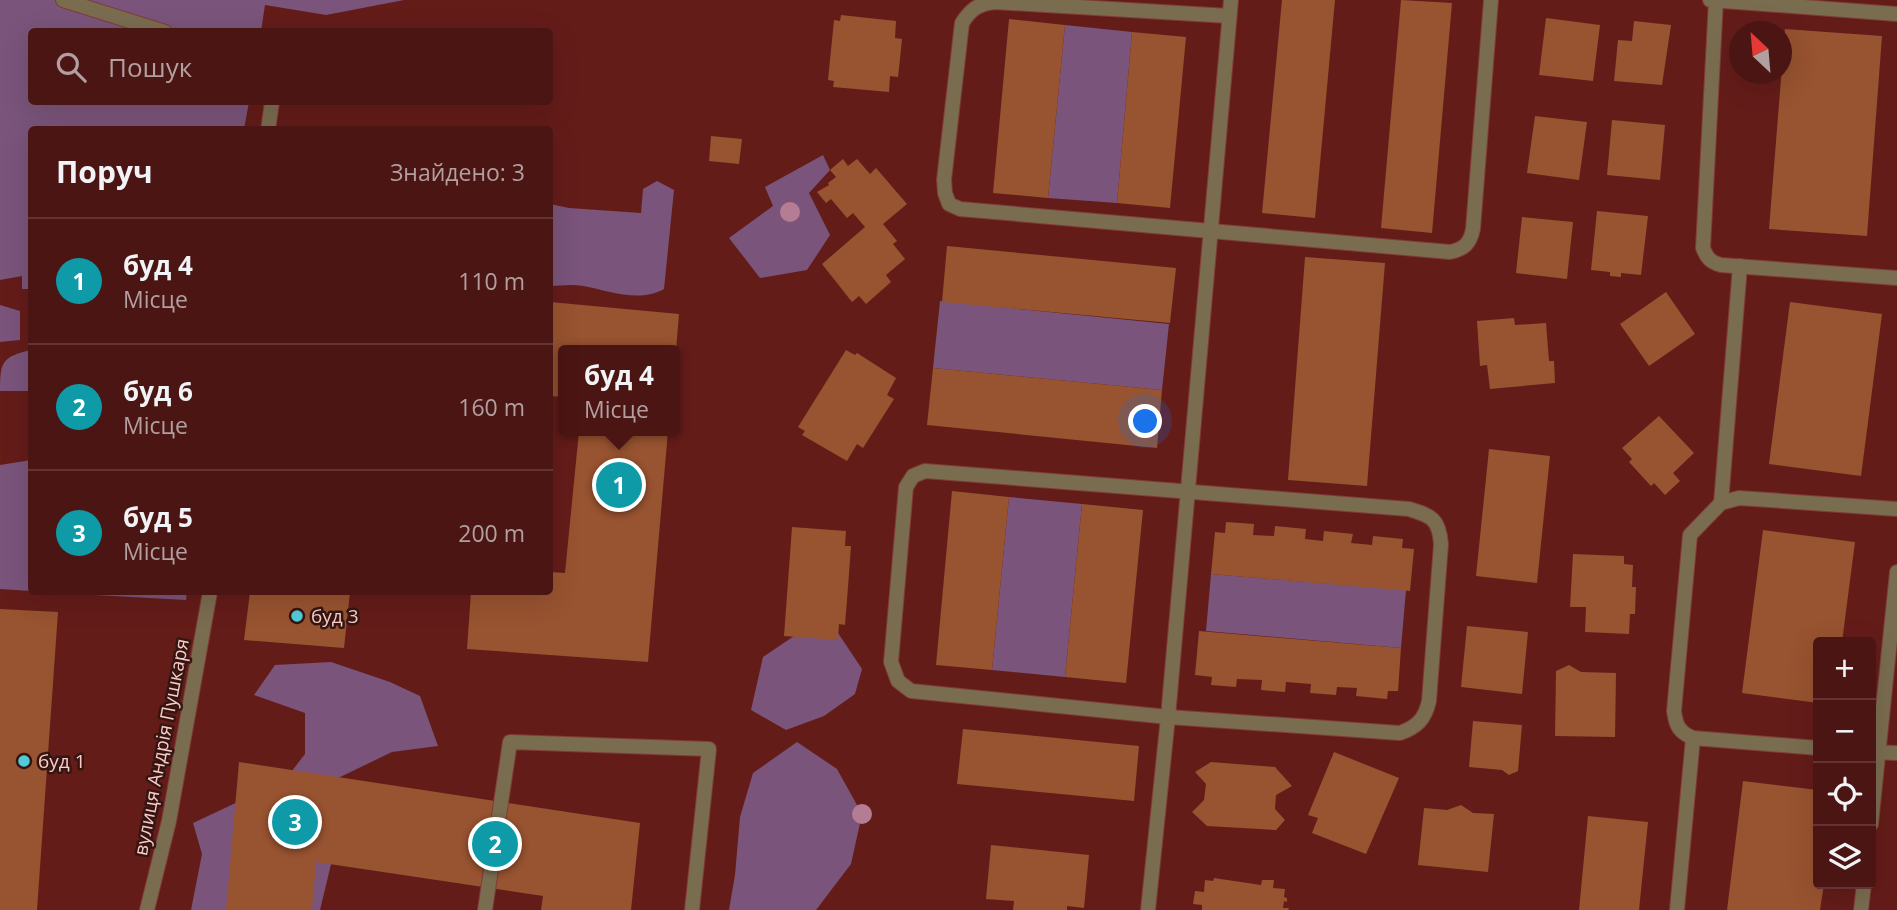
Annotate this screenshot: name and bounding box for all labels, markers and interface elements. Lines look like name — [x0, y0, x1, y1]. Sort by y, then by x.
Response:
north arrow — [1729, 21, 1792, 84]
search box — [28, 28, 553, 105]
icon: search — [52, 48, 90, 86]
text: Пошук — [108, 49, 192, 85]
text: Поруч — [56, 151, 153, 192]
text: Знайдено: 3 — [390, 156, 525, 188]
text: буд 4 — [123, 247, 193, 283]
text: 1 — [72, 265, 86, 297]
text: 110 m — [458, 265, 525, 297]
text: Місце — [123, 283, 188, 315]
popup — [558, 345, 680, 436]
text: буд 4 — [584, 357, 654, 393]
text: буд 6 — [123, 373, 193, 409]
text: 2 — [72, 391, 86, 423]
text: 160 m — [458, 391, 525, 423]
text: Місце — [584, 393, 649, 425]
your location — [1128, 404, 1162, 438]
text: Місце — [123, 409, 188, 441]
pin: 1 — [596, 459, 642, 511]
text: буд 5 — [123, 499, 193, 535]
text: 3 — [72, 517, 86, 549]
text: 200 m — [458, 517, 525, 549]
text: Місце — [123, 535, 188, 567]
place label: буд 3 — [311, 603, 359, 629]
marker: буд 3 — [289, 608, 305, 624]
street label: вулиця Андрія Пушкаря — [127, 636, 195, 858]
map controls — [1813, 637, 1876, 889]
button: + — [1813, 637, 1876, 700]
button: − — [1813, 700, 1876, 763]
place label: буд 1 — [38, 748, 86, 774]
marker: буд 1 — [16, 753, 32, 769]
button: locate — [1813, 763, 1876, 826]
pin: 3 — [272, 796, 318, 848]
pin: 2 — [472, 818, 518, 870]
button: layers — [1813, 826, 1876, 889]

